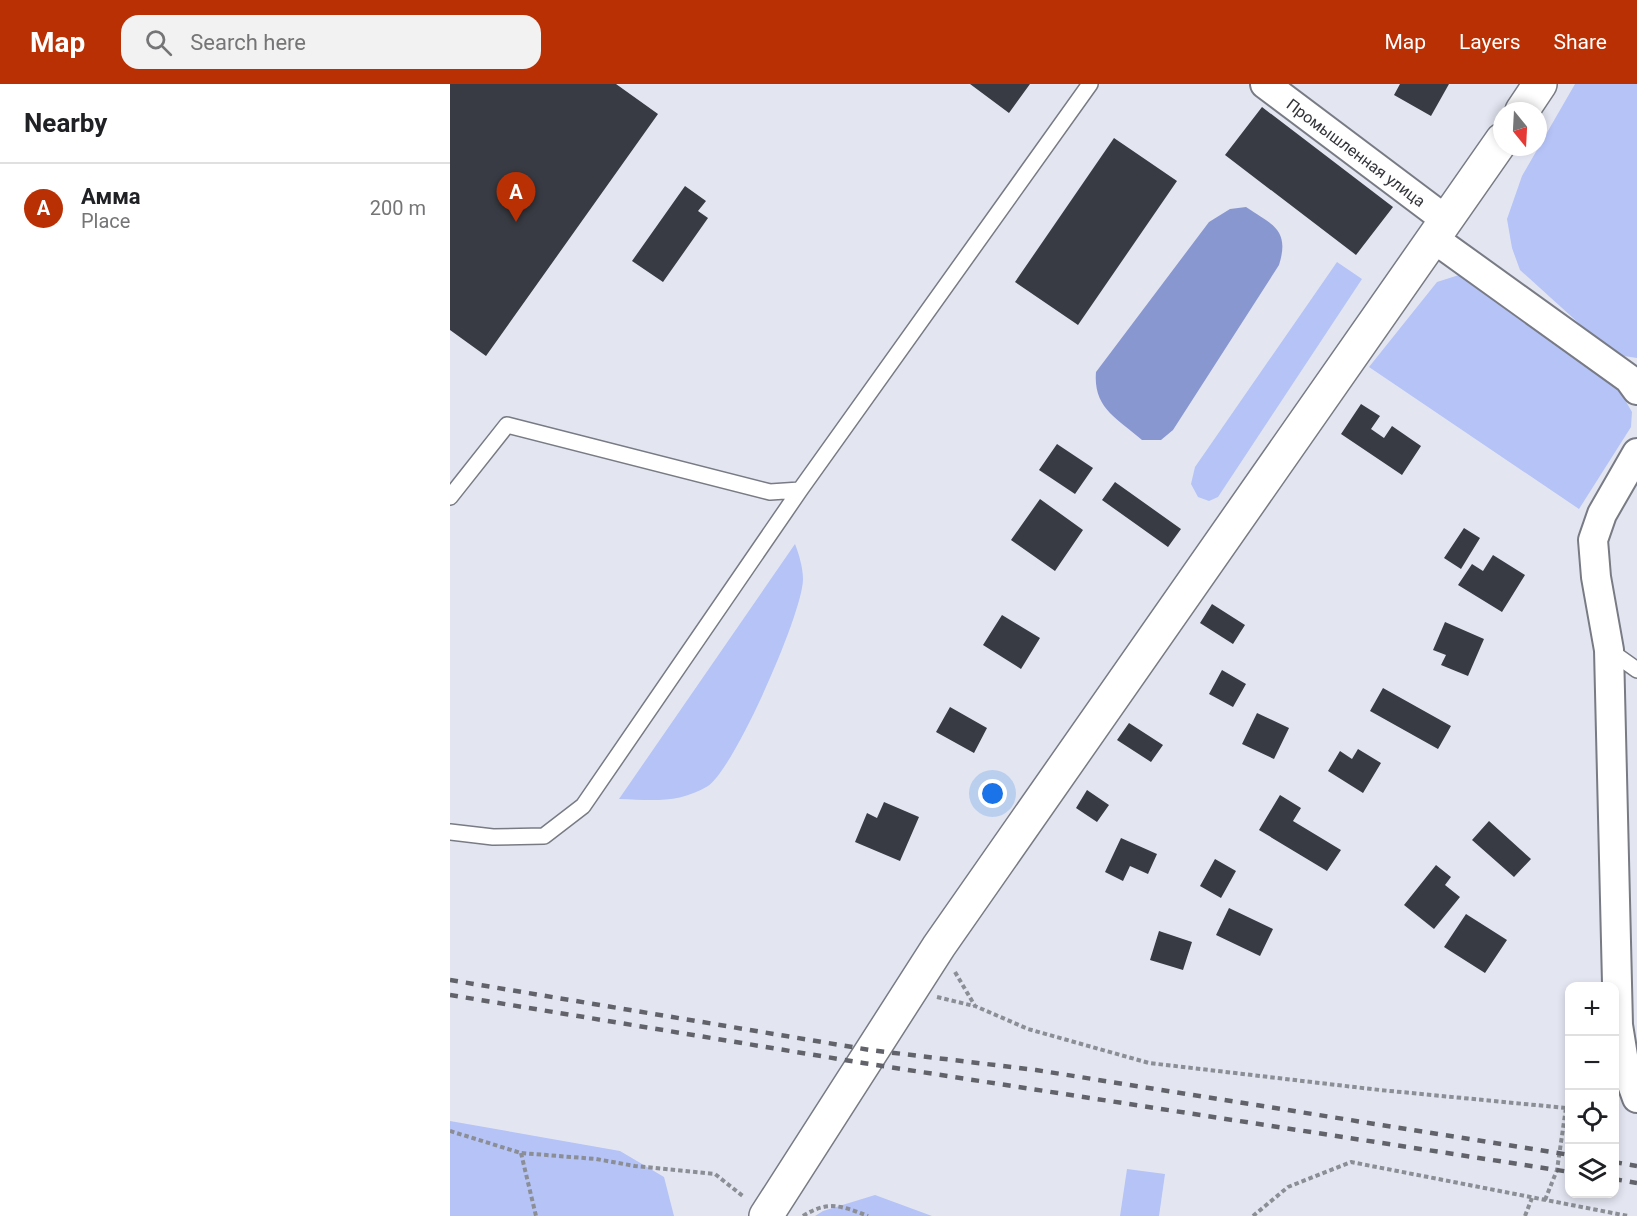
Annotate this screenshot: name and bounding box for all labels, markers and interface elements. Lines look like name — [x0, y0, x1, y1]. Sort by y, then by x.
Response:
search box — [121, 15, 541, 69]
text: Map — [30, 26, 85, 59]
icon: search — [142, 26, 175, 59]
text: Search here — [190, 30, 306, 55]
text: Map — [1384, 30, 1426, 54]
text: Layers — [1459, 30, 1520, 54]
text: Share — [1553, 30, 1607, 54]
street label: Промышленная улица — [1283, 95, 1429, 211]
north arrow — [1493, 102, 1547, 156]
text: Nearby — [24, 108, 107, 138]
pin: A — [496, 172, 536, 222]
text: Амма — [81, 184, 141, 209]
text: A — [37, 196, 50, 220]
text: 200 m — [370, 196, 426, 220]
text: Place — [81, 209, 130, 233]
your location — [978, 779, 1007, 808]
map controls — [1565, 982, 1619, 1198]
button: + — [1565, 982, 1619, 1036]
button: − — [1565, 1036, 1619, 1090]
button: locate — [1565, 1090, 1619, 1144]
button: layers — [1565, 1144, 1619, 1198]

